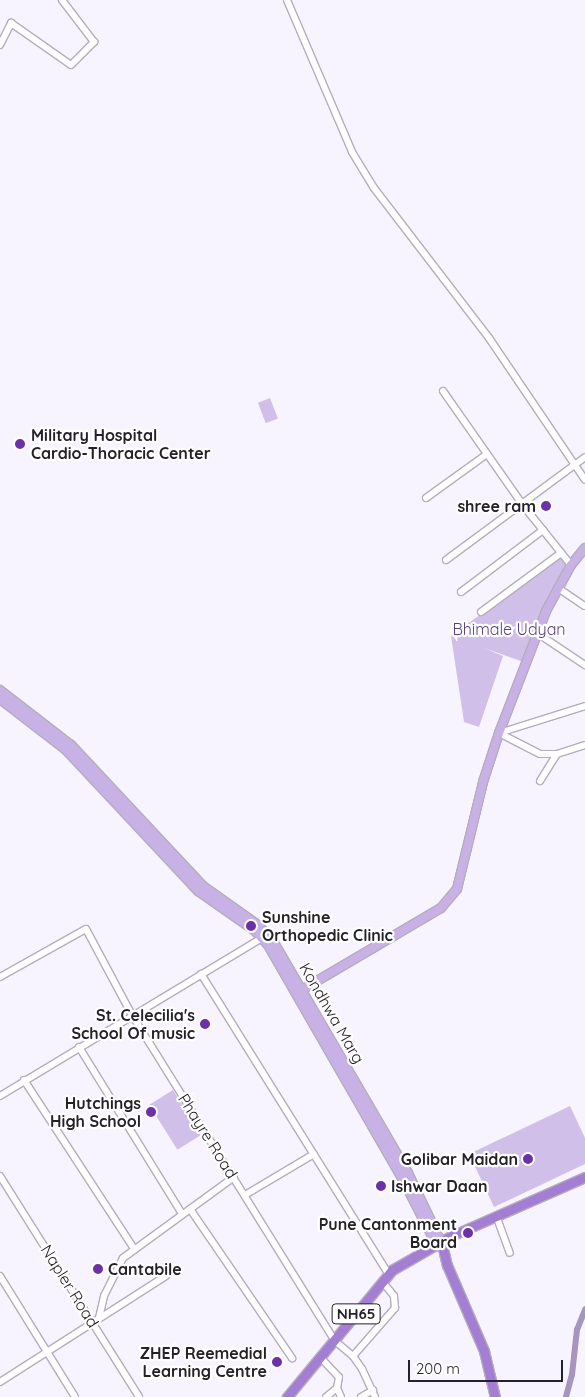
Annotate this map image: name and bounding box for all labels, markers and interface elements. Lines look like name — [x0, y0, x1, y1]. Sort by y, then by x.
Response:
place label: Military Hospital Cardio-Thoracic Center — [31, 425, 211, 463]
marker: Military Hospital Cardio-Thoracic Center — [13, 437, 27, 451]
place label: shree ram — [457, 496, 536, 516]
marker: shree ram — [540, 500, 552, 512]
park label: Bhimale Udyan — [452, 619, 566, 639]
place label: Sunshine Orthopedic Clinic — [262, 907, 393, 945]
marker: Sunshine Orthopedic Clinic — [244, 919, 258, 933]
street label: Kondhwa Marg — [295, 959, 369, 1067]
place label: St. Celecilia's School Of music — [71, 1005, 195, 1043]
marker: St. Celecilia's School Of music — [199, 1018, 211, 1030]
street label: Phayre Road — [174, 1090, 242, 1182]
place label: Hutchings High School — [50, 1093, 141, 1131]
marker: Hutchings High School — [145, 1106, 157, 1118]
place label: Golibar Maidan — [401, 1149, 518, 1169]
marker: Golibar Maidan — [522, 1153, 534, 1165]
place label: Ishwar Daan — [391, 1176, 488, 1196]
marker: Ishwar Daan — [375, 1180, 387, 1192]
place label: Pune Cantonment Board — [319, 1214, 457, 1252]
marker: Pune Cantonment Board — [461, 1226, 475, 1240]
street label: Napler Road — [37, 1241, 103, 1331]
place label: Cantabile — [108, 1259, 182, 1279]
marker: Cantabile — [92, 1263, 104, 1275]
road number: NH65 — [331, 1302, 381, 1326]
place label: ZHEP Reemedial Learning Centre — [140, 1343, 267, 1381]
scale bar — [410, 1350, 565, 1382]
marker: ZHEP Reemedial Learning Centre — [271, 1356, 283, 1368]
text: 200 m — [416, 1359, 460, 1378]

